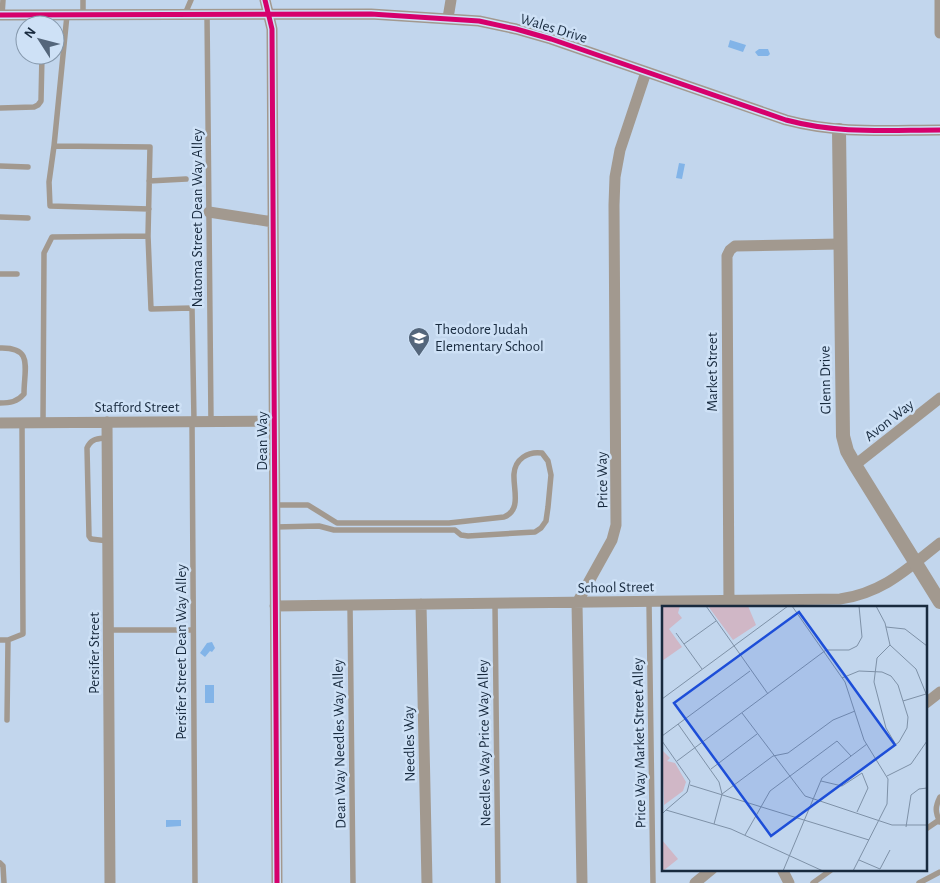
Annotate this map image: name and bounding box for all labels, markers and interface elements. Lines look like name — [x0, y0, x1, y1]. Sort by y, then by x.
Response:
street label: Wales Drive — [518, 11, 589, 46]
north arrow — [15, 15, 65, 65]
text: N — [22, 25, 39, 41]
street label: Natoma Street Dean Way Alley — [190, 128, 205, 308]
place label: Theodore Judah Elementary School — [435, 322, 544, 354]
school or university icon: Theodore Judah Elementary School — [407, 326, 431, 357]
street label: Market Street — [705, 332, 720, 412]
street label: Glenn Drive — [817, 346, 834, 414]
street label: Avon Way — [862, 396, 917, 444]
street label: Stafford Street — [94, 400, 180, 415]
street label: Dean Way — [255, 411, 270, 471]
street label: Price Way — [594, 451, 610, 509]
street label: Persifer Street Dean Way Alley — [174, 564, 189, 740]
street label: School Street — [578, 579, 655, 596]
inset map — [662, 606, 928, 870]
street label: Persifer Street — [87, 612, 102, 694]
street label: Price Way Market Street Alley — [631, 657, 648, 828]
street label: Dean Way Needles Way Alley — [331, 658, 348, 829]
street label: Needles Way Price Way Alley — [476, 659, 493, 827]
street label: Needles Way — [401, 705, 418, 782]

